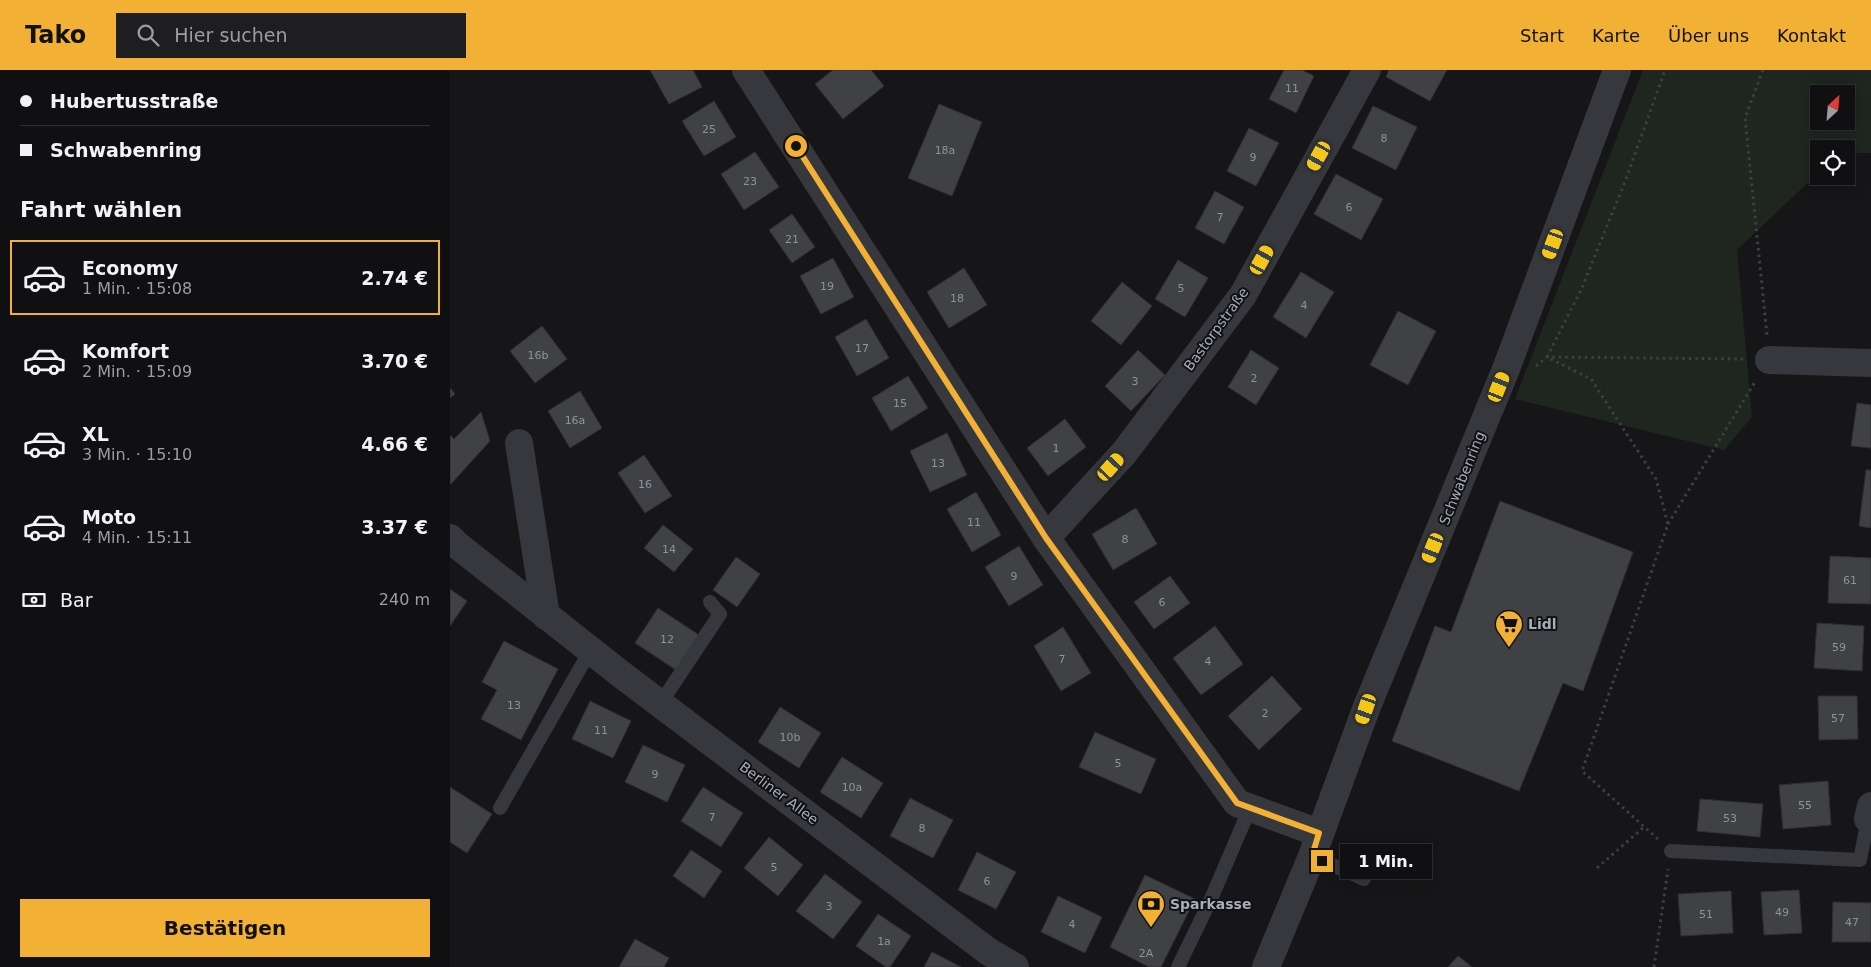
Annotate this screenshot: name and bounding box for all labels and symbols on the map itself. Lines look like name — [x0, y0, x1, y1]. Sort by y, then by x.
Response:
house number: 11 — [1285, 82, 1299, 95]
north arrow — [1810, 85, 1855, 130]
house number: 25 — [702, 123, 716, 136]
house number: 8 — [1381, 132, 1388, 145]
route start — [785, 135, 807, 157]
car — [1305, 139, 1332, 173]
house number: 18a — [935, 144, 955, 157]
house number: 9 — [1250, 151, 1257, 164]
house number: 23 — [743, 175, 757, 188]
house number: 6 — [1346, 201, 1353, 214]
house number: 7 — [1217, 211, 1224, 224]
car — [1540, 227, 1565, 261]
house number: 21 — [785, 233, 799, 246]
car — [1248, 243, 1275, 277]
house number: 19 — [820, 280, 834, 293]
house number: 5 — [1178, 282, 1185, 295]
street label: Bastorpstraße — [1181, 284, 1251, 374]
house number: 18 — [950, 292, 964, 305]
house number: 4 — [1301, 299, 1308, 312]
house number: 17 — [855, 342, 869, 355]
house number: 16b — [528, 349, 549, 362]
car — [1486, 370, 1511, 404]
house number: 2 — [1251, 372, 1258, 385]
house number: 3 — [1132, 375, 1139, 388]
house number: 15 — [893, 397, 907, 410]
house number: 16a — [565, 414, 585, 427]
street label: Schwabenring — [1436, 429, 1488, 527]
house number: 1 — [1053, 442, 1060, 455]
car — [1095, 451, 1126, 483]
house number: 13 — [931, 457, 945, 470]
house number: 16 — [638, 478, 652, 491]
house number: 11 — [967, 516, 981, 529]
car — [1420, 531, 1445, 565]
house number: 8 — [1122, 533, 1129, 546]
house number: 14 — [662, 543, 676, 556]
house number: 9 — [1011, 570, 1018, 583]
house number: 61 — [1843, 574, 1857, 587]
house number: 6 — [1159, 596, 1166, 609]
supermarket icon: Lidl — [1494, 609, 1524, 648]
place label: Lidl — [1528, 616, 1557, 632]
house number: 12 — [660, 633, 674, 646]
house number: 59 — [1832, 641, 1846, 654]
house number: 7 — [1059, 653, 1066, 666]
house number: 4 — [1205, 655, 1212, 668]
car — [1354, 692, 1377, 726]
house number: 13 — [507, 699, 521, 712]
house number: 2 — [1262, 707, 1269, 720]
house number: 57 — [1831, 712, 1845, 725]
house number: 11 — [594, 724, 608, 737]
house number: 10b — [780, 731, 801, 744]
house number: 5 — [1115, 757, 1122, 770]
street label: Berliner Allee — [737, 758, 821, 828]
house number: 9 — [652, 768, 659, 781]
house number: 10a — [842, 781, 862, 794]
house number: 55 — [1798, 799, 1812, 812]
house number: 7 — [709, 811, 716, 824]
house number: 53 — [1723, 812, 1737, 825]
house number: 8 — [919, 822, 926, 835]
callout: 1 Min. — [1340, 844, 1432, 878]
route end — [1311, 850, 1333, 872]
house number: 5 — [771, 861, 778, 874]
house number: 6 — [984, 875, 991, 888]
bank icon: Sparkasse — [1136, 889, 1166, 928]
place label: Sparkasse — [1170, 896, 1251, 912]
house number: 3 — [826, 900, 833, 913]
house number: 49 — [1775, 906, 1789, 919]
house number: 51 — [1699, 908, 1713, 921]
house number: 47 — [1845, 916, 1859, 929]
house number: 4 — [1069, 918, 1076, 931]
house number: 1a — [877, 935, 891, 948]
house number: 2A — [1139, 947, 1154, 960]

